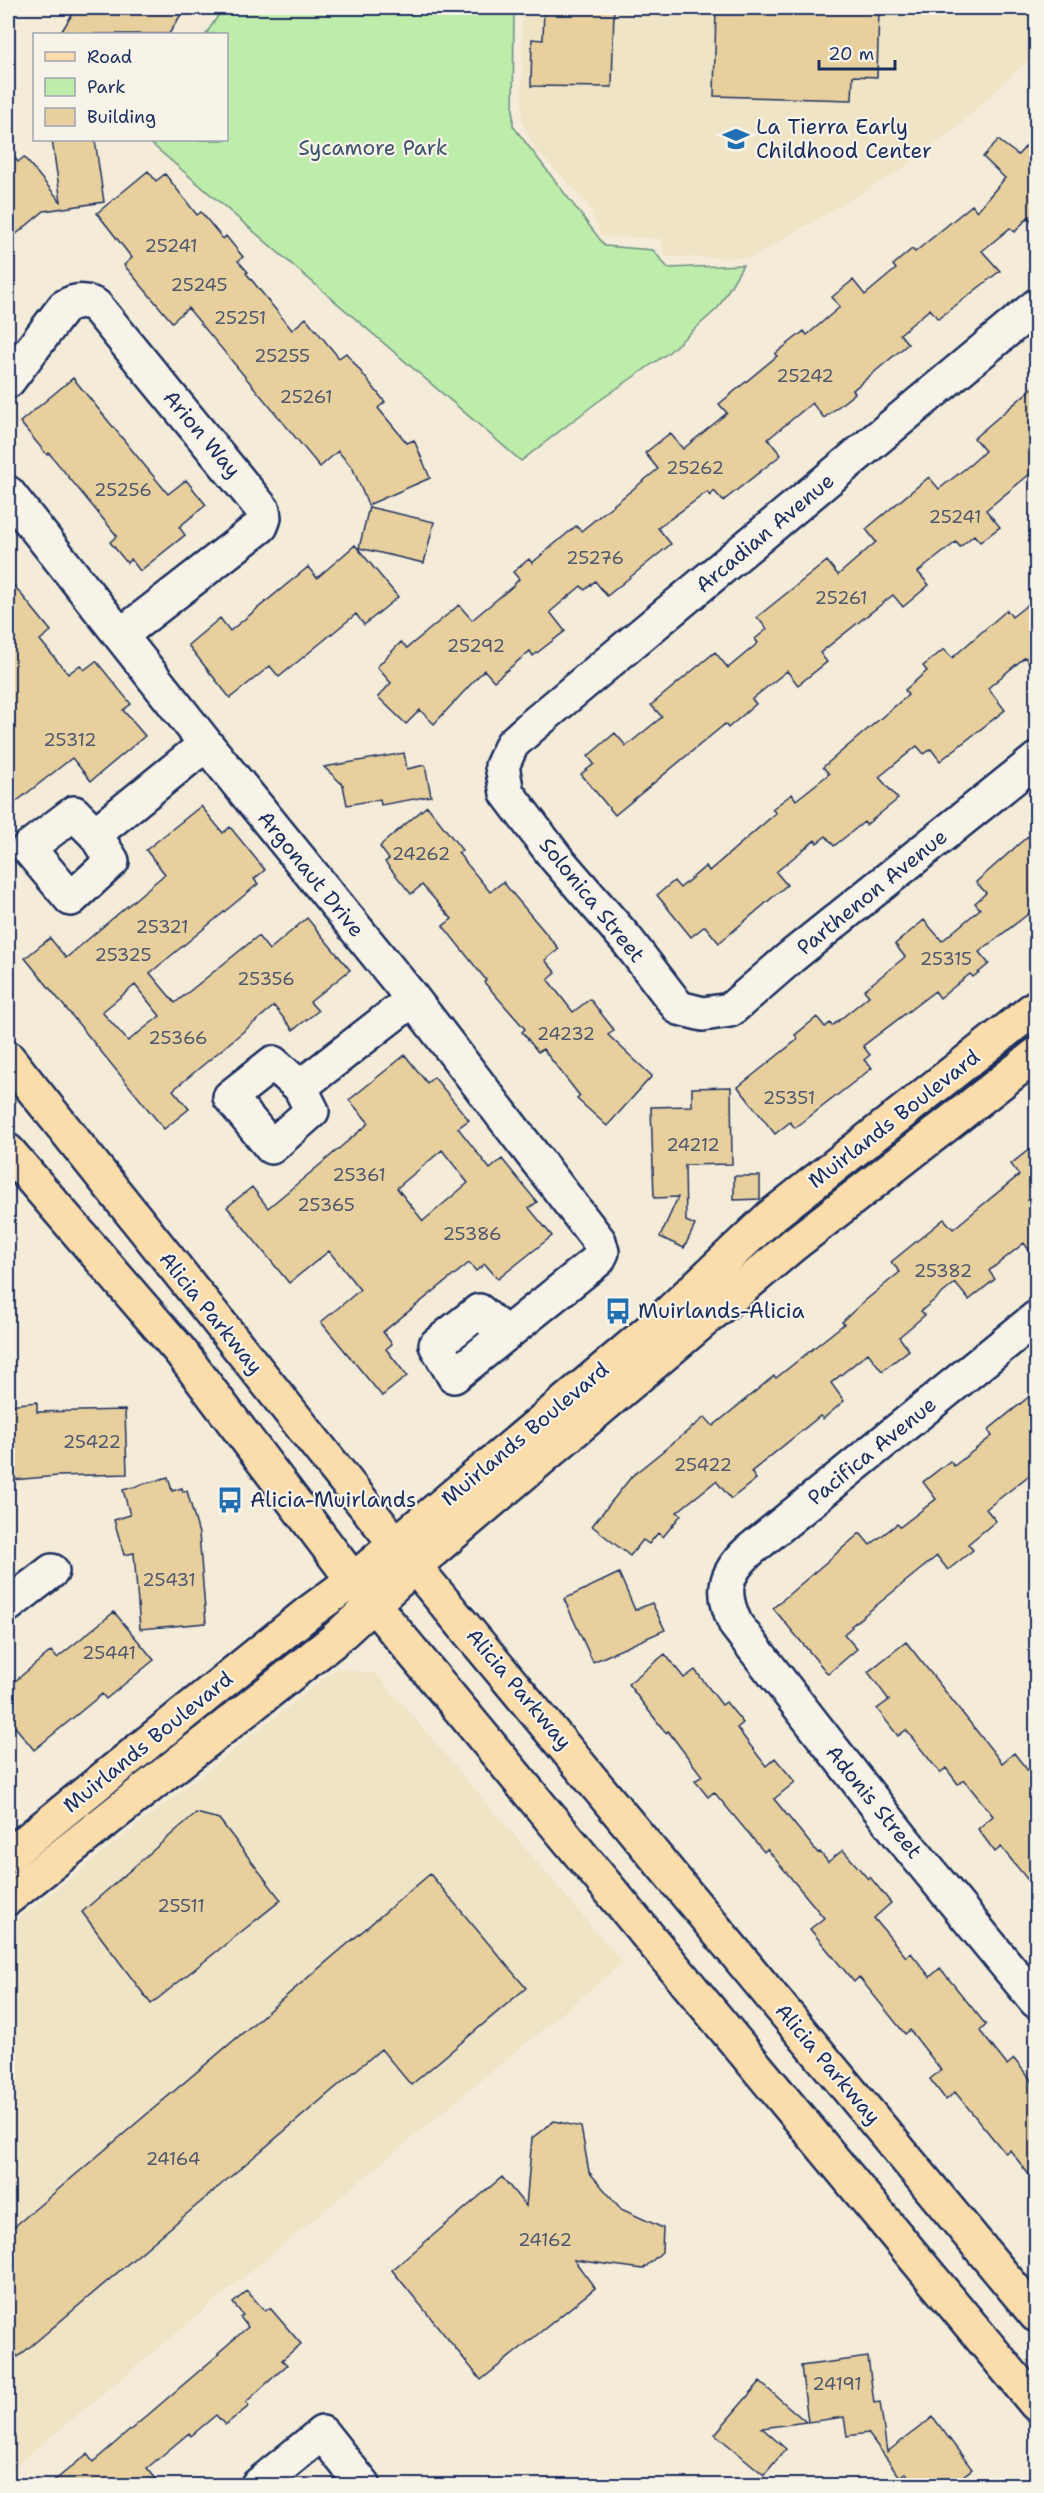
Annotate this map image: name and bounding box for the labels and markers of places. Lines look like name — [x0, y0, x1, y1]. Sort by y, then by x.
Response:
place label: La Tierra Early Childhood Center — [756, 113, 932, 165]
school or university icon: La Tierra Early Childhood Center — [721, 124, 751, 154]
bus stop icon: Muirlands-Alicia — [603, 1296, 633, 1326]
place label: Muirlands-Alicia — [638, 1297, 805, 1325]
bus stop icon: Alicia-Muirlands — [215, 1485, 245, 1515]
place label: Alicia-Muirlands — [250, 1486, 416, 1514]

